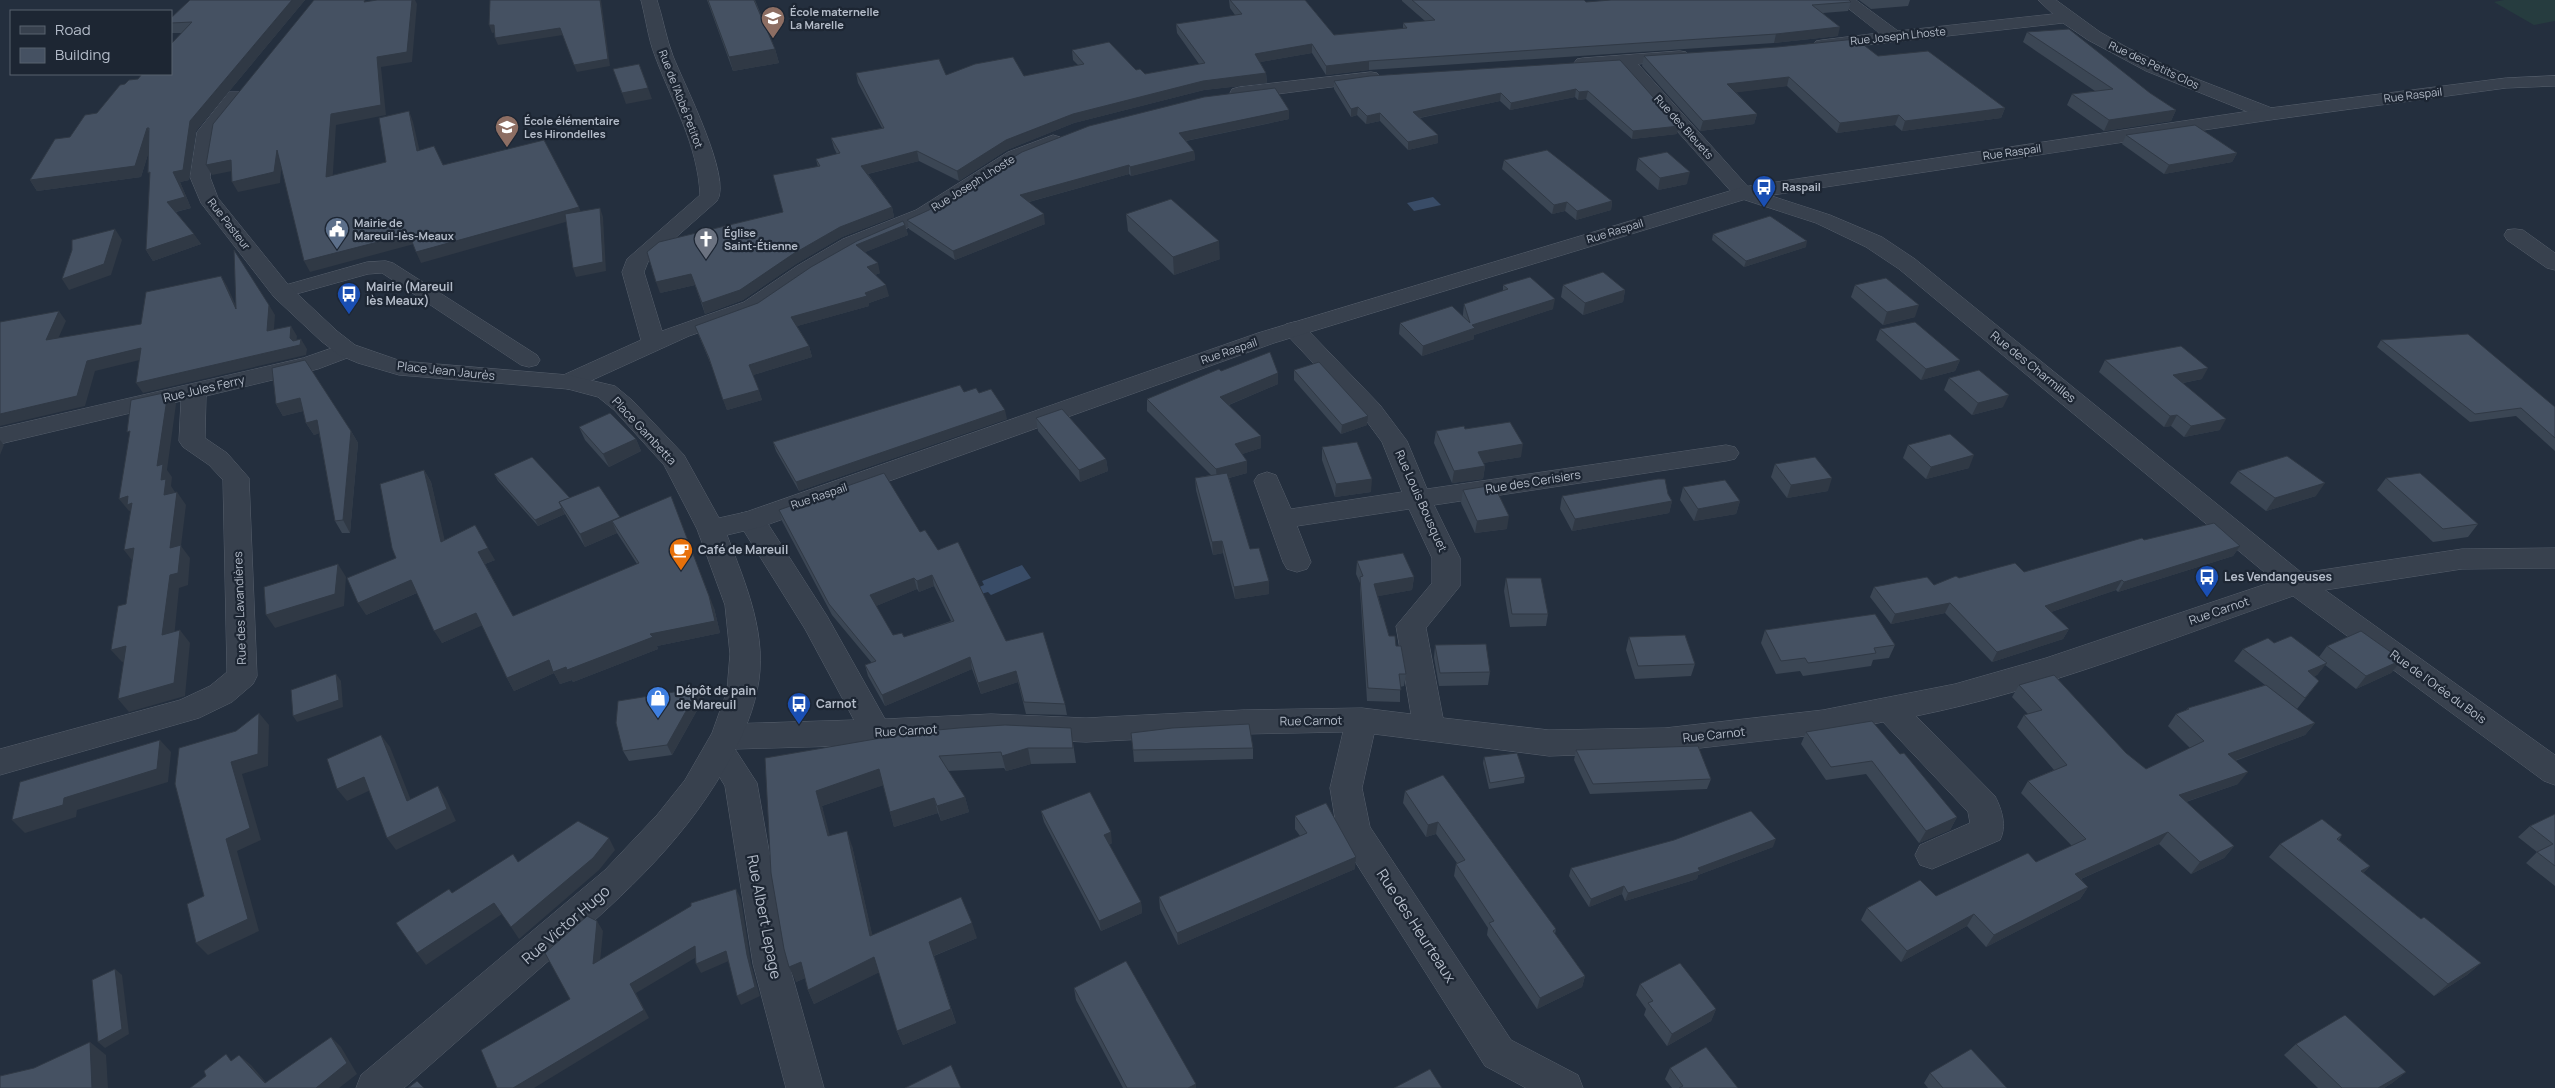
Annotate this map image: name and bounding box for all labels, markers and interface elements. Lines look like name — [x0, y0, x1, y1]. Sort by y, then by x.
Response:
place label: École maternelle La Marelle — [790, 4, 880, 32]
school or university icon: École maternelle La Marelle — [760, 5, 786, 39]
legend — [10, 10, 172, 75]
text: Road — [55, 19, 91, 40]
street label: Rue Joseph Lhoste — [1849, 23, 1947, 48]
street label: Rue des Petits Clos — [2107, 37, 2202, 92]
text: Building — [55, 44, 110, 65]
street label: Rue de l'Abbé Petitot — [656, 47, 707, 150]
street label: Rue Raspail — [2383, 83, 2443, 106]
street label: Rue des Bleuets — [1651, 91, 1717, 162]
place label: École élémentaire Les Hirondelles — [524, 113, 620, 141]
school or university icon: École élémentaire Les Hirondelles — [494, 114, 520, 148]
street label: Rue Raspail — [1982, 140, 2042, 163]
street label: Rue Joseph Lhoste — [928, 150, 1018, 214]
bus stop icon: Raspail — [1751, 174, 1777, 208]
place label: Raspail — [1782, 179, 1821, 194]
street label: Rue Pasteur — [205, 195, 254, 253]
place label: Mairie de Mareuil-lès-Meaux — [354, 215, 454, 243]
street label: Rue Raspail — [1585, 215, 1645, 246]
public building icon: Mairie de Mareuil-lès-Meaux — [324, 216, 350, 250]
place label: Église Saint-Étienne — [724, 225, 798, 253]
church icon: Église Saint-Étienne — [693, 226, 719, 260]
place label: Mairie (Mareuil lès Meaux) — [366, 278, 453, 309]
bus stop icon: Mairie (Mareuil lès Meaux) — [336, 281, 362, 315]
street label: Rue des Charmilles — [1987, 327, 2080, 406]
street label: Rue Raspail — [1199, 334, 1259, 367]
street label: Place Jean Jaurès — [396, 357, 496, 384]
street label: Rue Jules Ferry — [161, 371, 247, 406]
street label: Place Gambetta — [608, 393, 680, 468]
street label: Rue Louis Bousquet — [1391, 447, 1452, 555]
street label: Rue des Cerisiers — [1484, 466, 1582, 497]
street label: Rue Raspail — [789, 479, 849, 512]
cafe icon: Café de Mareuil — [668, 537, 694, 571]
place label: Café de Mareuil — [698, 541, 788, 558]
street label: Rue des Lavandières — [229, 551, 250, 665]
bus stop icon: Les Vendangeuses — [2194, 564, 2220, 598]
place label: Les Vendangeuses — [2224, 568, 2333, 585]
street label: Rue Carnot — [2186, 592, 2251, 629]
street label: Rue de l'Orée du Bois — [2387, 646, 2490, 727]
place label: Dépôt de pain de Mareuil — [676, 682, 756, 713]
shop icon: Dépôt de pain de Mareuil — [645, 685, 671, 719]
bus stop icon: Carnot — [786, 691, 812, 725]
place label: Carnot — [816, 695, 857, 712]
street label: Rue Carnot — [1280, 711, 1343, 730]
street label: Rue Carnot — [874, 720, 938, 741]
street label: Rue Carnot — [1682, 723, 1746, 746]
street label: Rue Albert Lepage — [742, 853, 787, 981]
street label: Rue des Heurteaux — [1372, 865, 1461, 987]
street label: Rue Victor Hugo — [517, 880, 614, 969]

